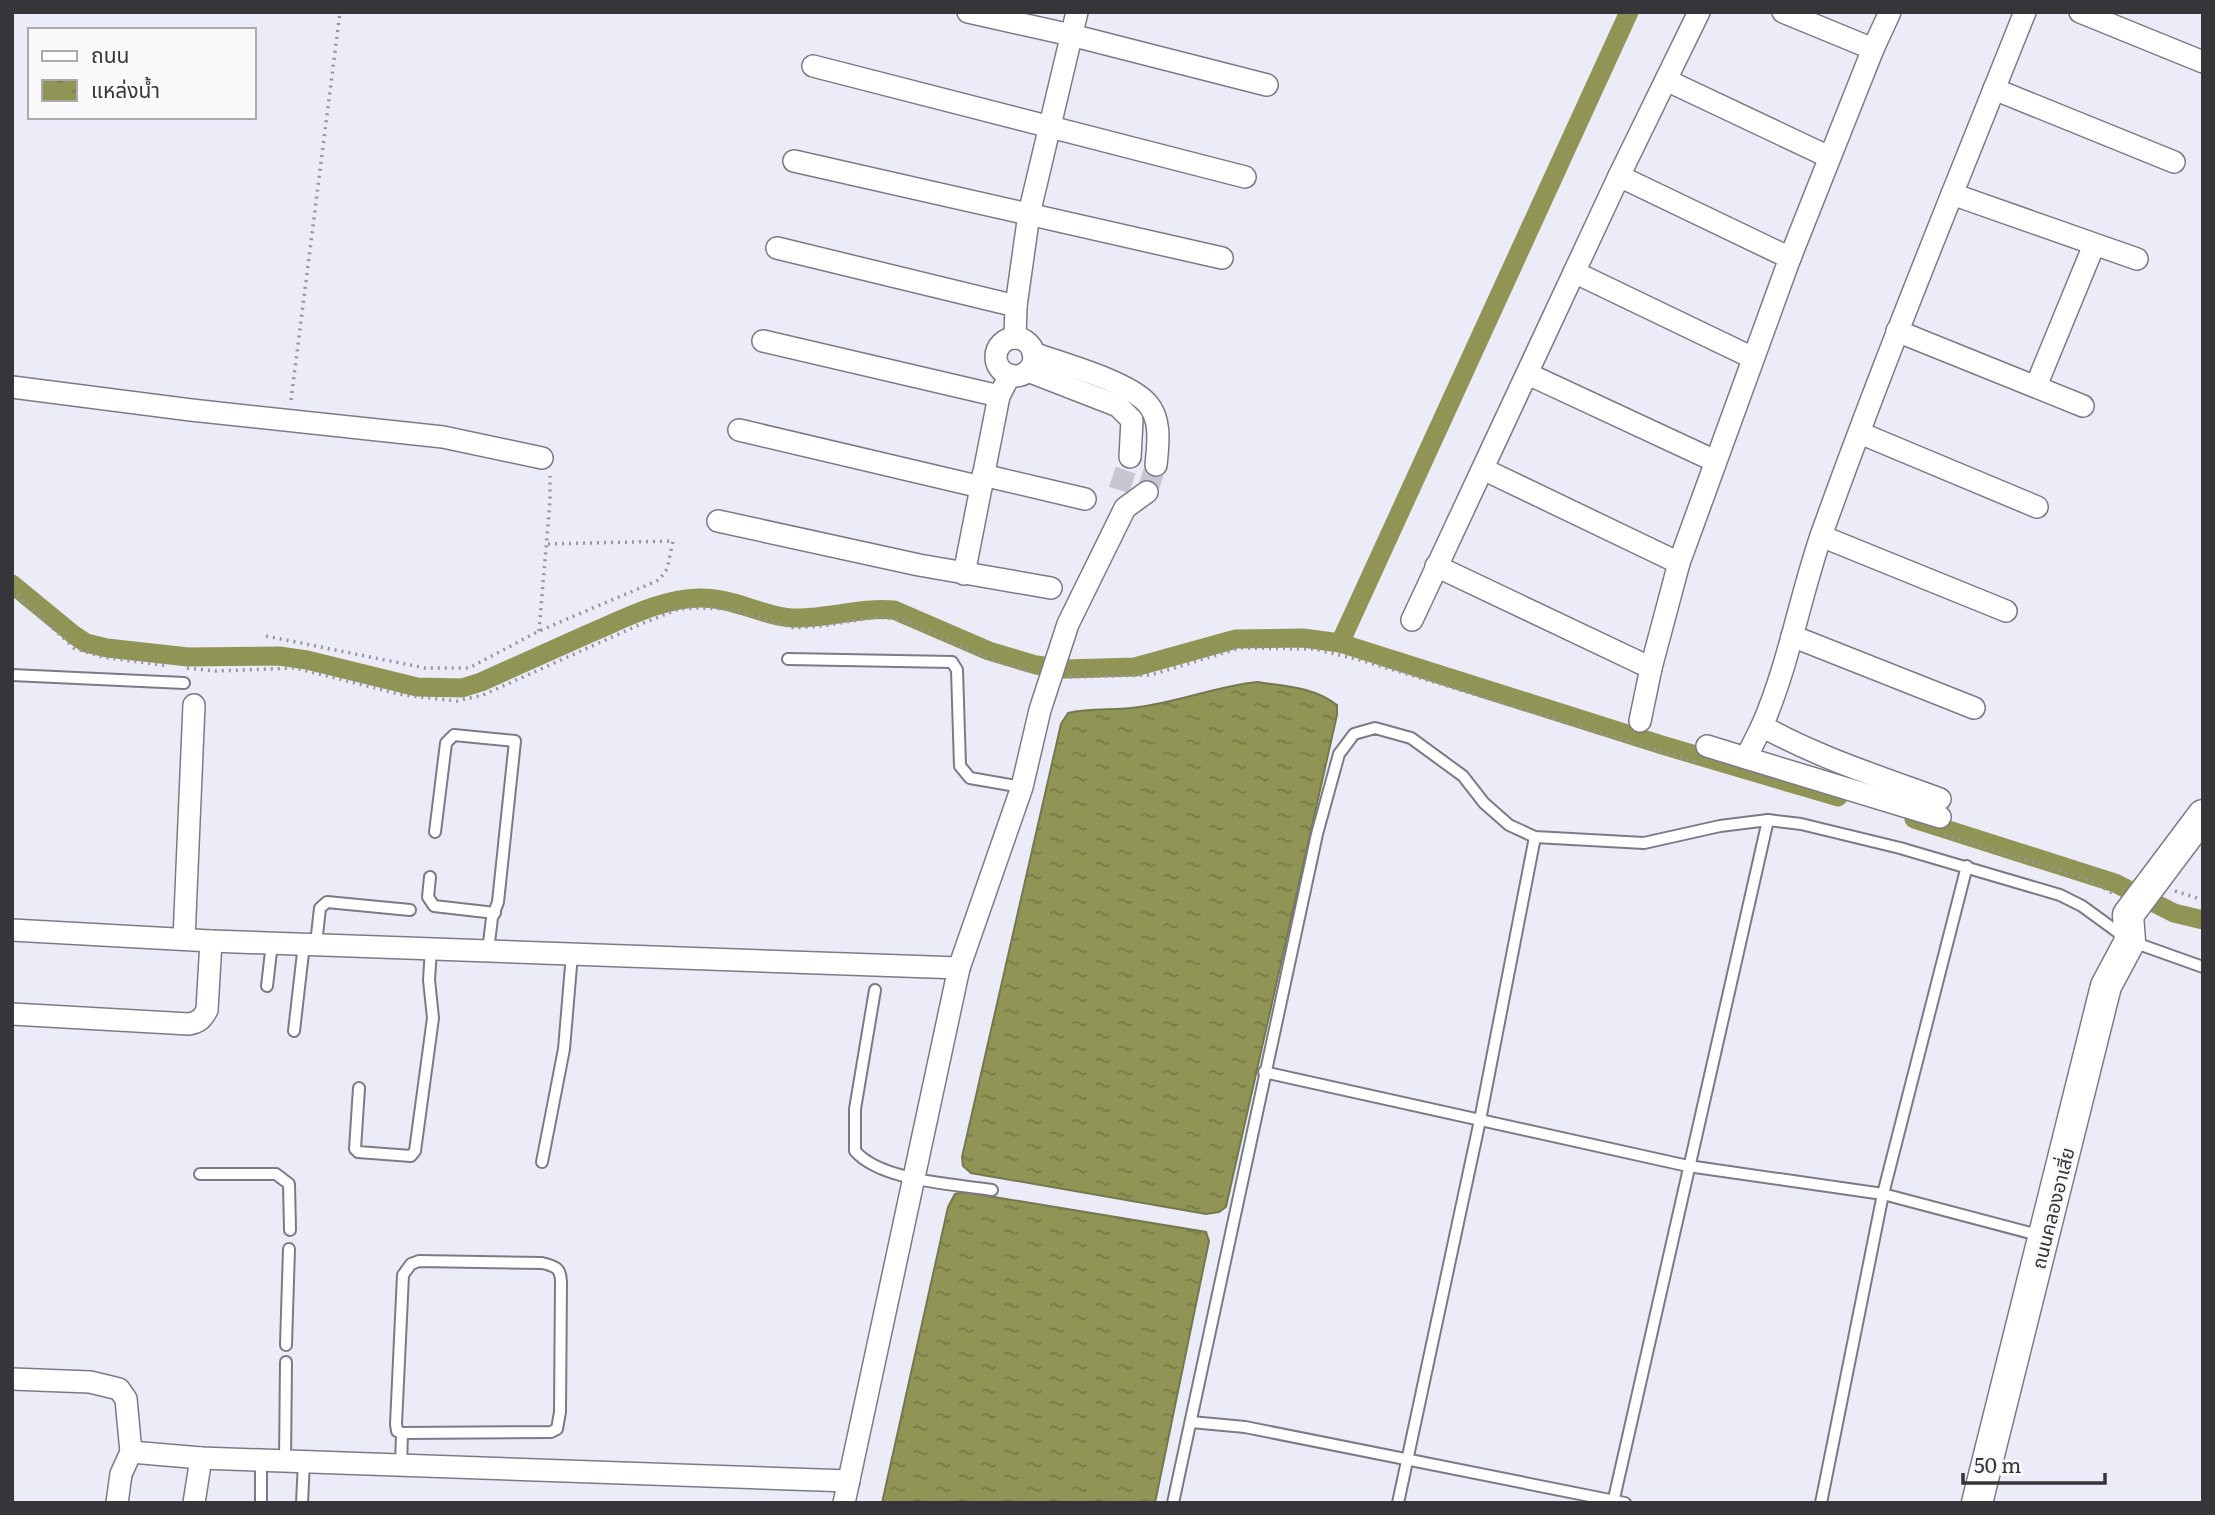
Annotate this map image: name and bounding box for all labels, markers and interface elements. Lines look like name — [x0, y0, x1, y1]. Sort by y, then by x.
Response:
legend — [28, 28, 256, 119]
text: ถนน — [91, 38, 129, 69]
text: แหล่งน้ำ — [91, 73, 160, 104]
street label: ถนนคลองอาเสี่ย — [2023, 1144, 2081, 1272]
scale bar — [1963, 1442, 2105, 1486]
text: 50 m — [1974, 1448, 2021, 1479]

